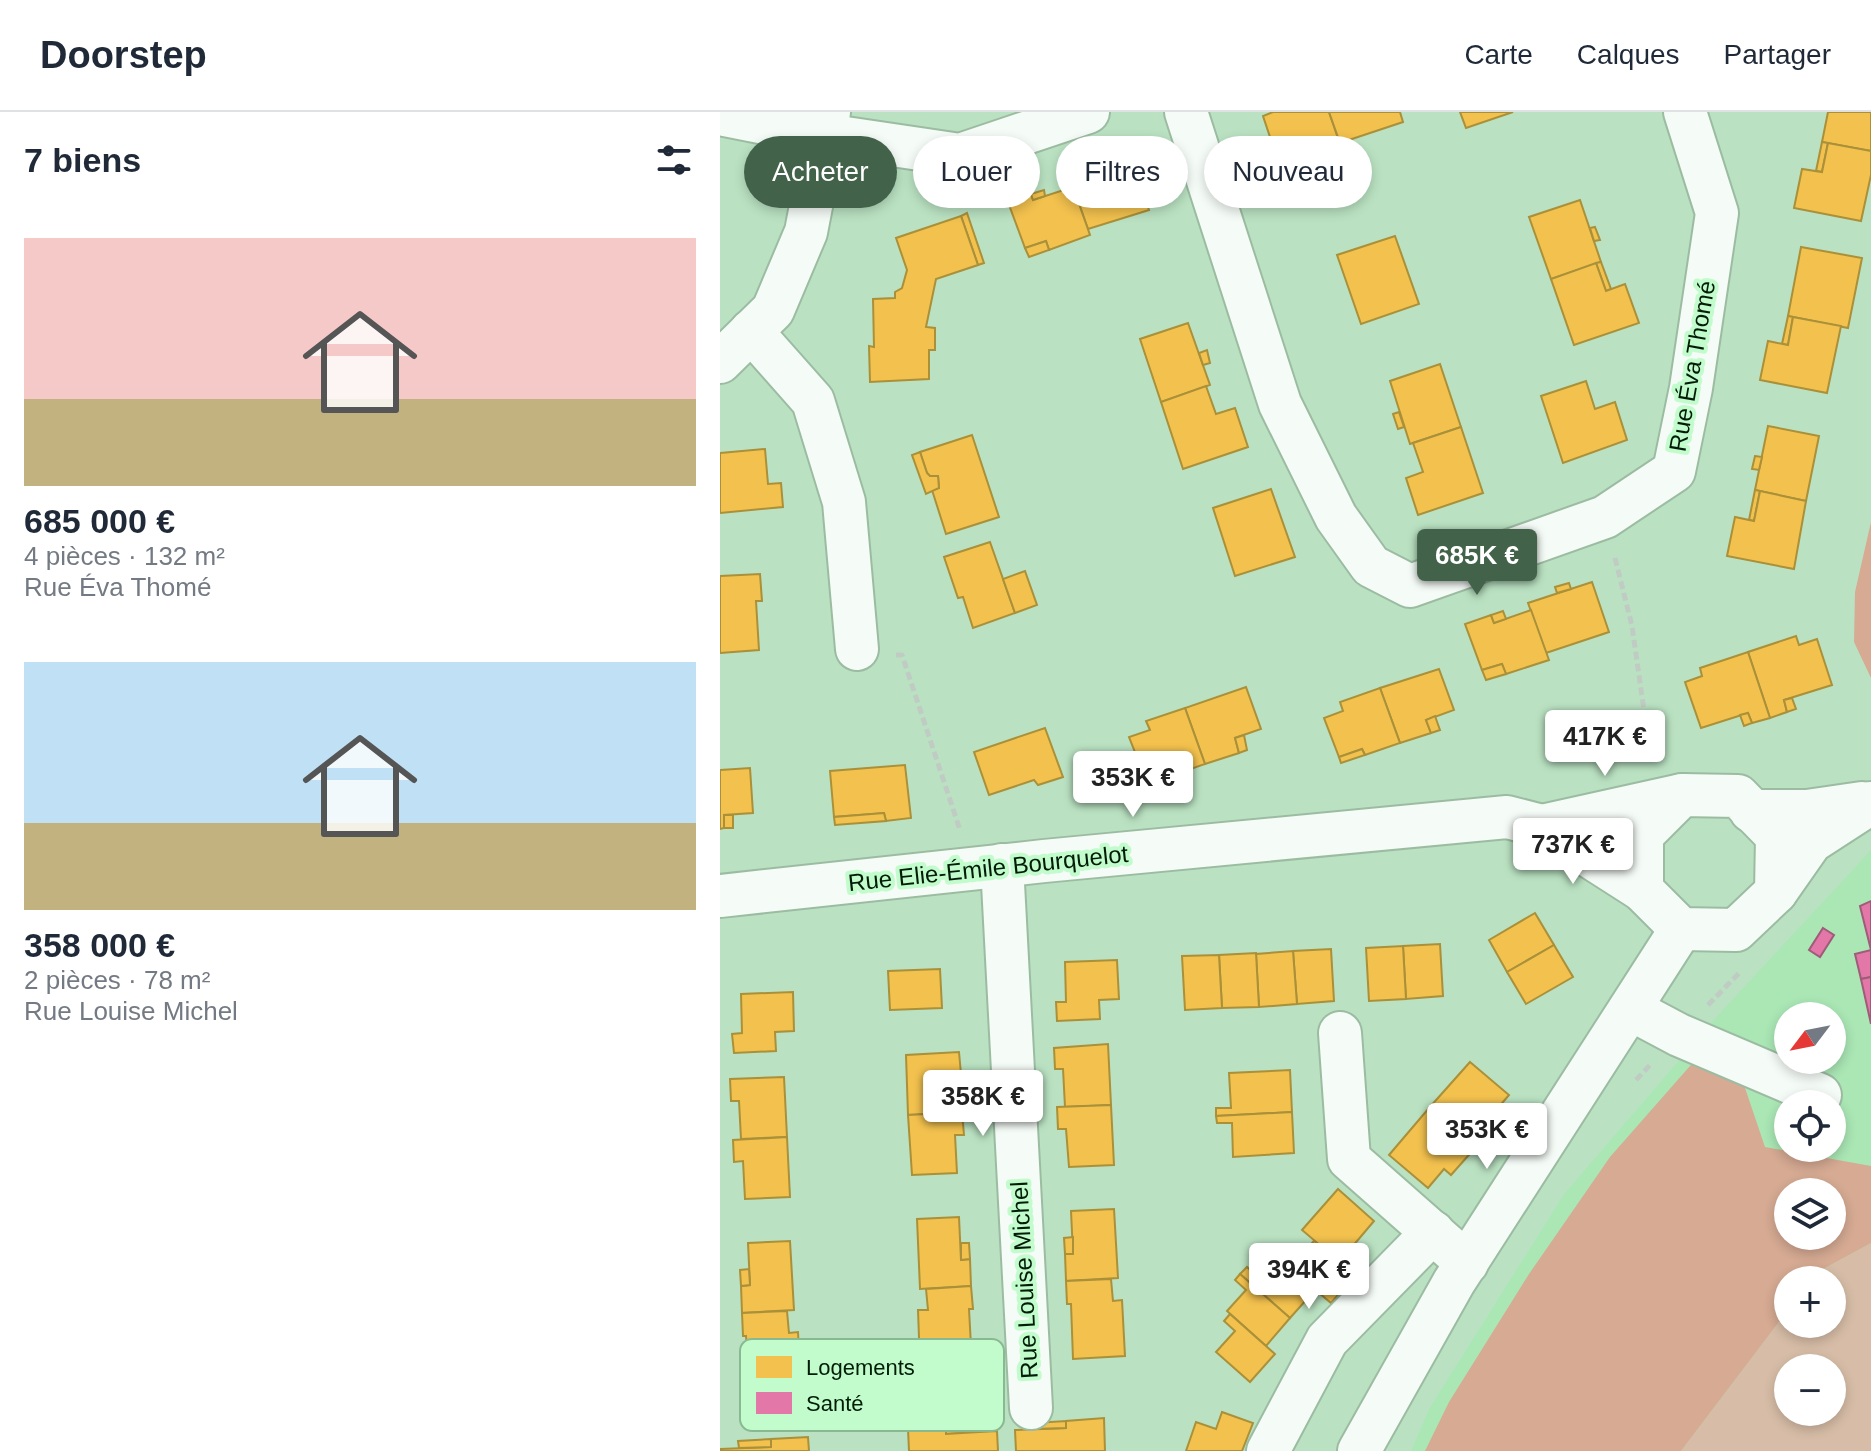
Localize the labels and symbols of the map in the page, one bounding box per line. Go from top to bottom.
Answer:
street label: Rue Éva Thomé [1664,278,1720,454]
pin: 685K € [1412,529,1542,597]
pin: 417K € [1540,710,1670,778]
pin: 353K € [1068,751,1198,819]
pin: 737K € [1508,818,1638,886]
street label: Rue Elie-Émile Bourquelot [847,840,1130,896]
north arrow [1774,1002,1846,1074]
pin: 358K € [918,1070,1048,1138]
pin: 353K € [1422,1103,1552,1171]
street label: Rue Louise Michel [1005,1181,1043,1379]
pin: 394K € [1244,1243,1374,1311]
legend [740,1339,1004,1431]
text: Logements [806,1355,915,1380]
text: Santé [806,1391,864,1416]

